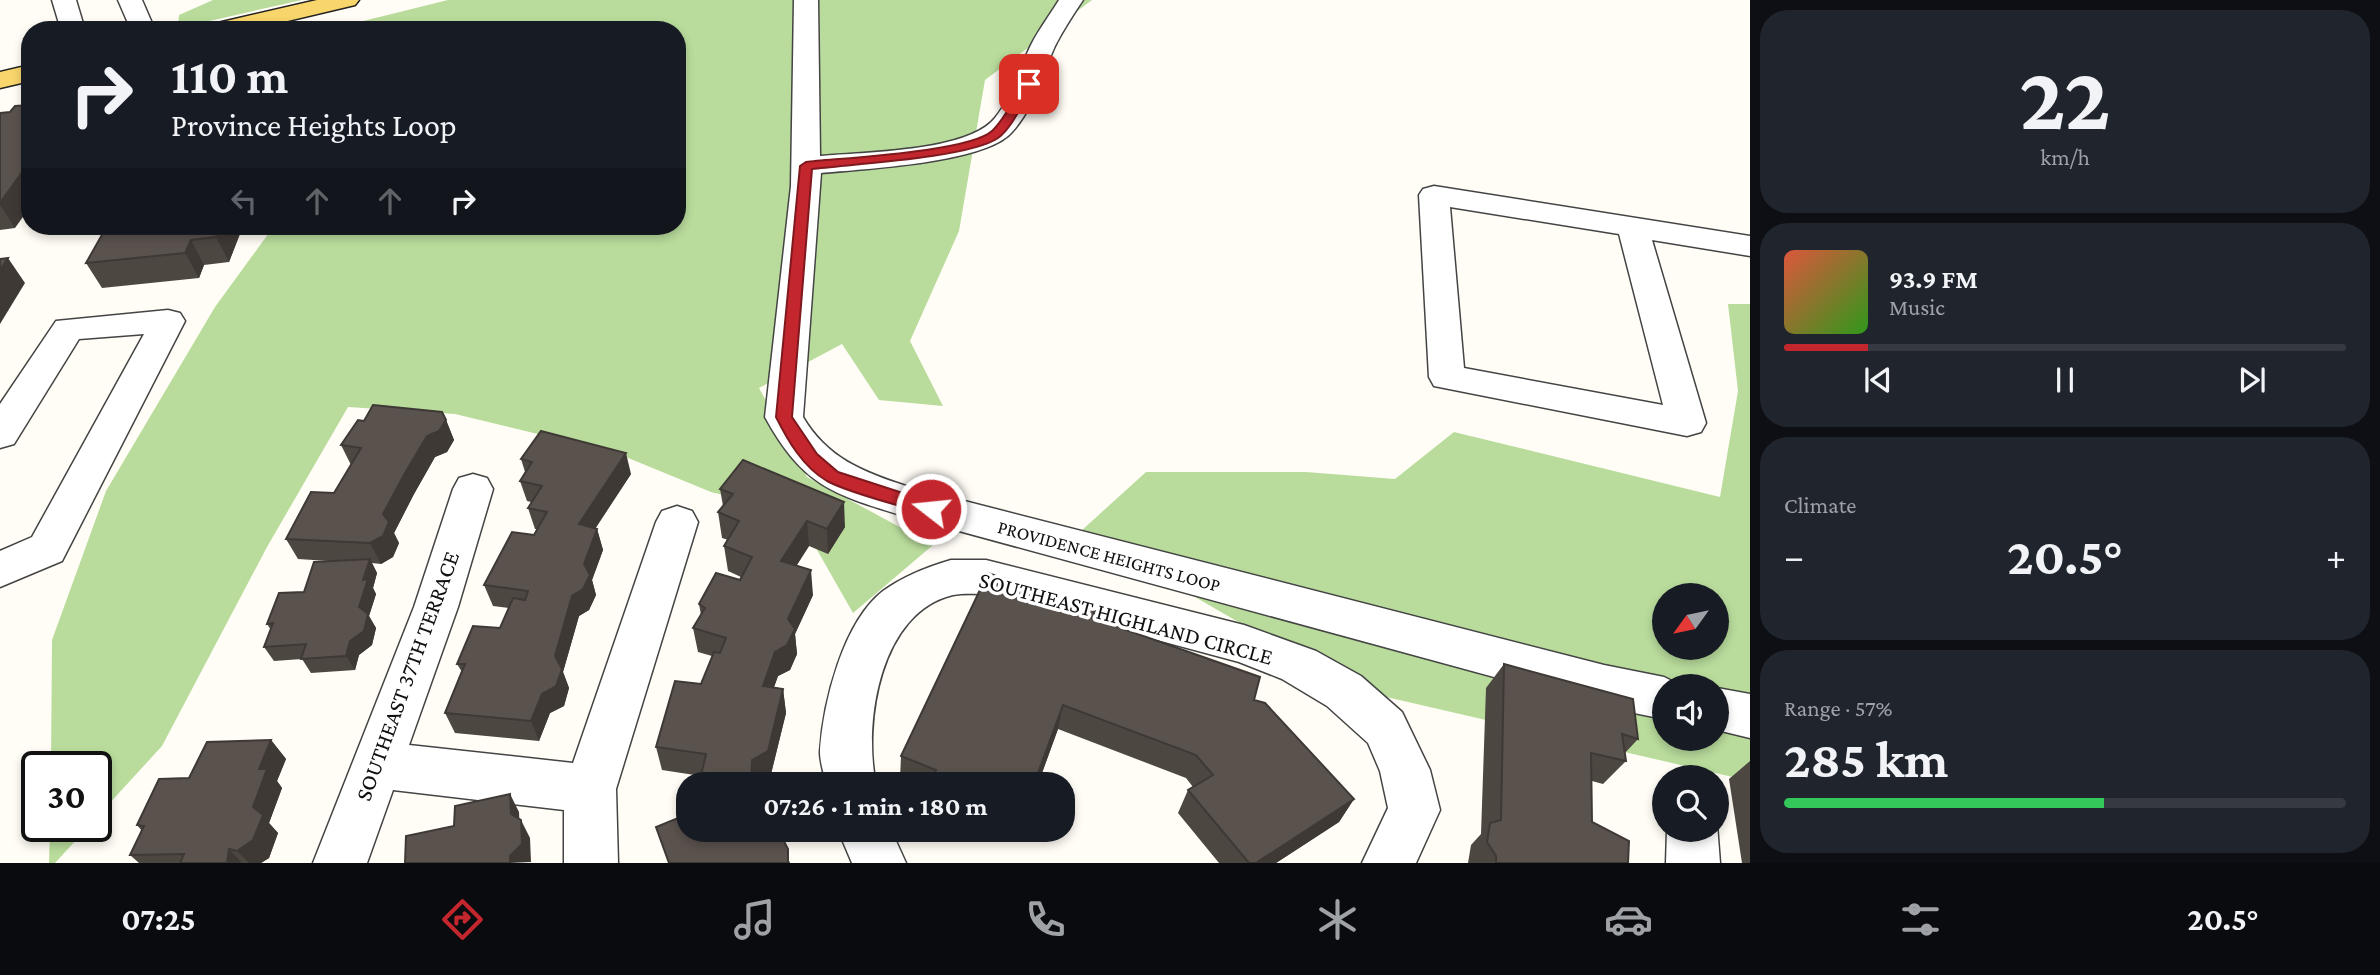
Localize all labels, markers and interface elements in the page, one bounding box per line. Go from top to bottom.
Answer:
text: 22 [2019,47,2111,149]
icon: right [56,49,147,140]
text: 110 m [171,49,288,104]
pin [999,54,1059,114]
icon: arrive [1010,65,1048,103]
text: Province Heights Loop [171,107,457,143]
text: km/h [2040,144,2090,170]
icon: left [225,182,263,220]
icon: ahead [298,182,336,220]
icon: ahead [371,182,409,220]
icon: right [444,182,482,220]
text: 93.9 FM [1889,265,1978,294]
text: Music [1889,294,1945,320]
icon: previous [1859,361,1897,399]
icon: pause [2046,361,2084,399]
icon: next [2233,361,2271,399]
position arrow [894,472,968,546]
text: Climate [1784,492,1856,518]
street label: PROVIDENCE HEIGHTS LOOP [995,516,1223,596]
text: 20.5° [2007,527,2123,585]
text: − [1784,535,1804,577]
text: + [2326,535,2346,577]
street label: SOUTHEAST 37TH TERRACE [350,548,464,804]
street label: SOUTHEAST HIGHLAND CIRCLE [976,566,1276,670]
north arrow [1652,583,1729,660]
map controls [1652,583,1729,842]
button: sound [1652,674,1729,751]
text: Range · 57% [1784,695,1893,721]
text: 285 km [1784,730,1948,788]
speed limit sign: 30 [21,751,112,842]
button: search [1652,765,1729,842]
text: 07:26 · 1 min · 180 m [764,792,987,821]
icon: directions [438,895,487,944]
icon: music [730,895,779,944]
icon: phone [1021,895,1070,944]
icon: climate [1313,895,1362,944]
icon: car [1604,895,1653,944]
icon: filters [1896,895,1945,944]
text: 07:25 [121,901,196,937]
text: 20.5° [2187,901,2259,937]

